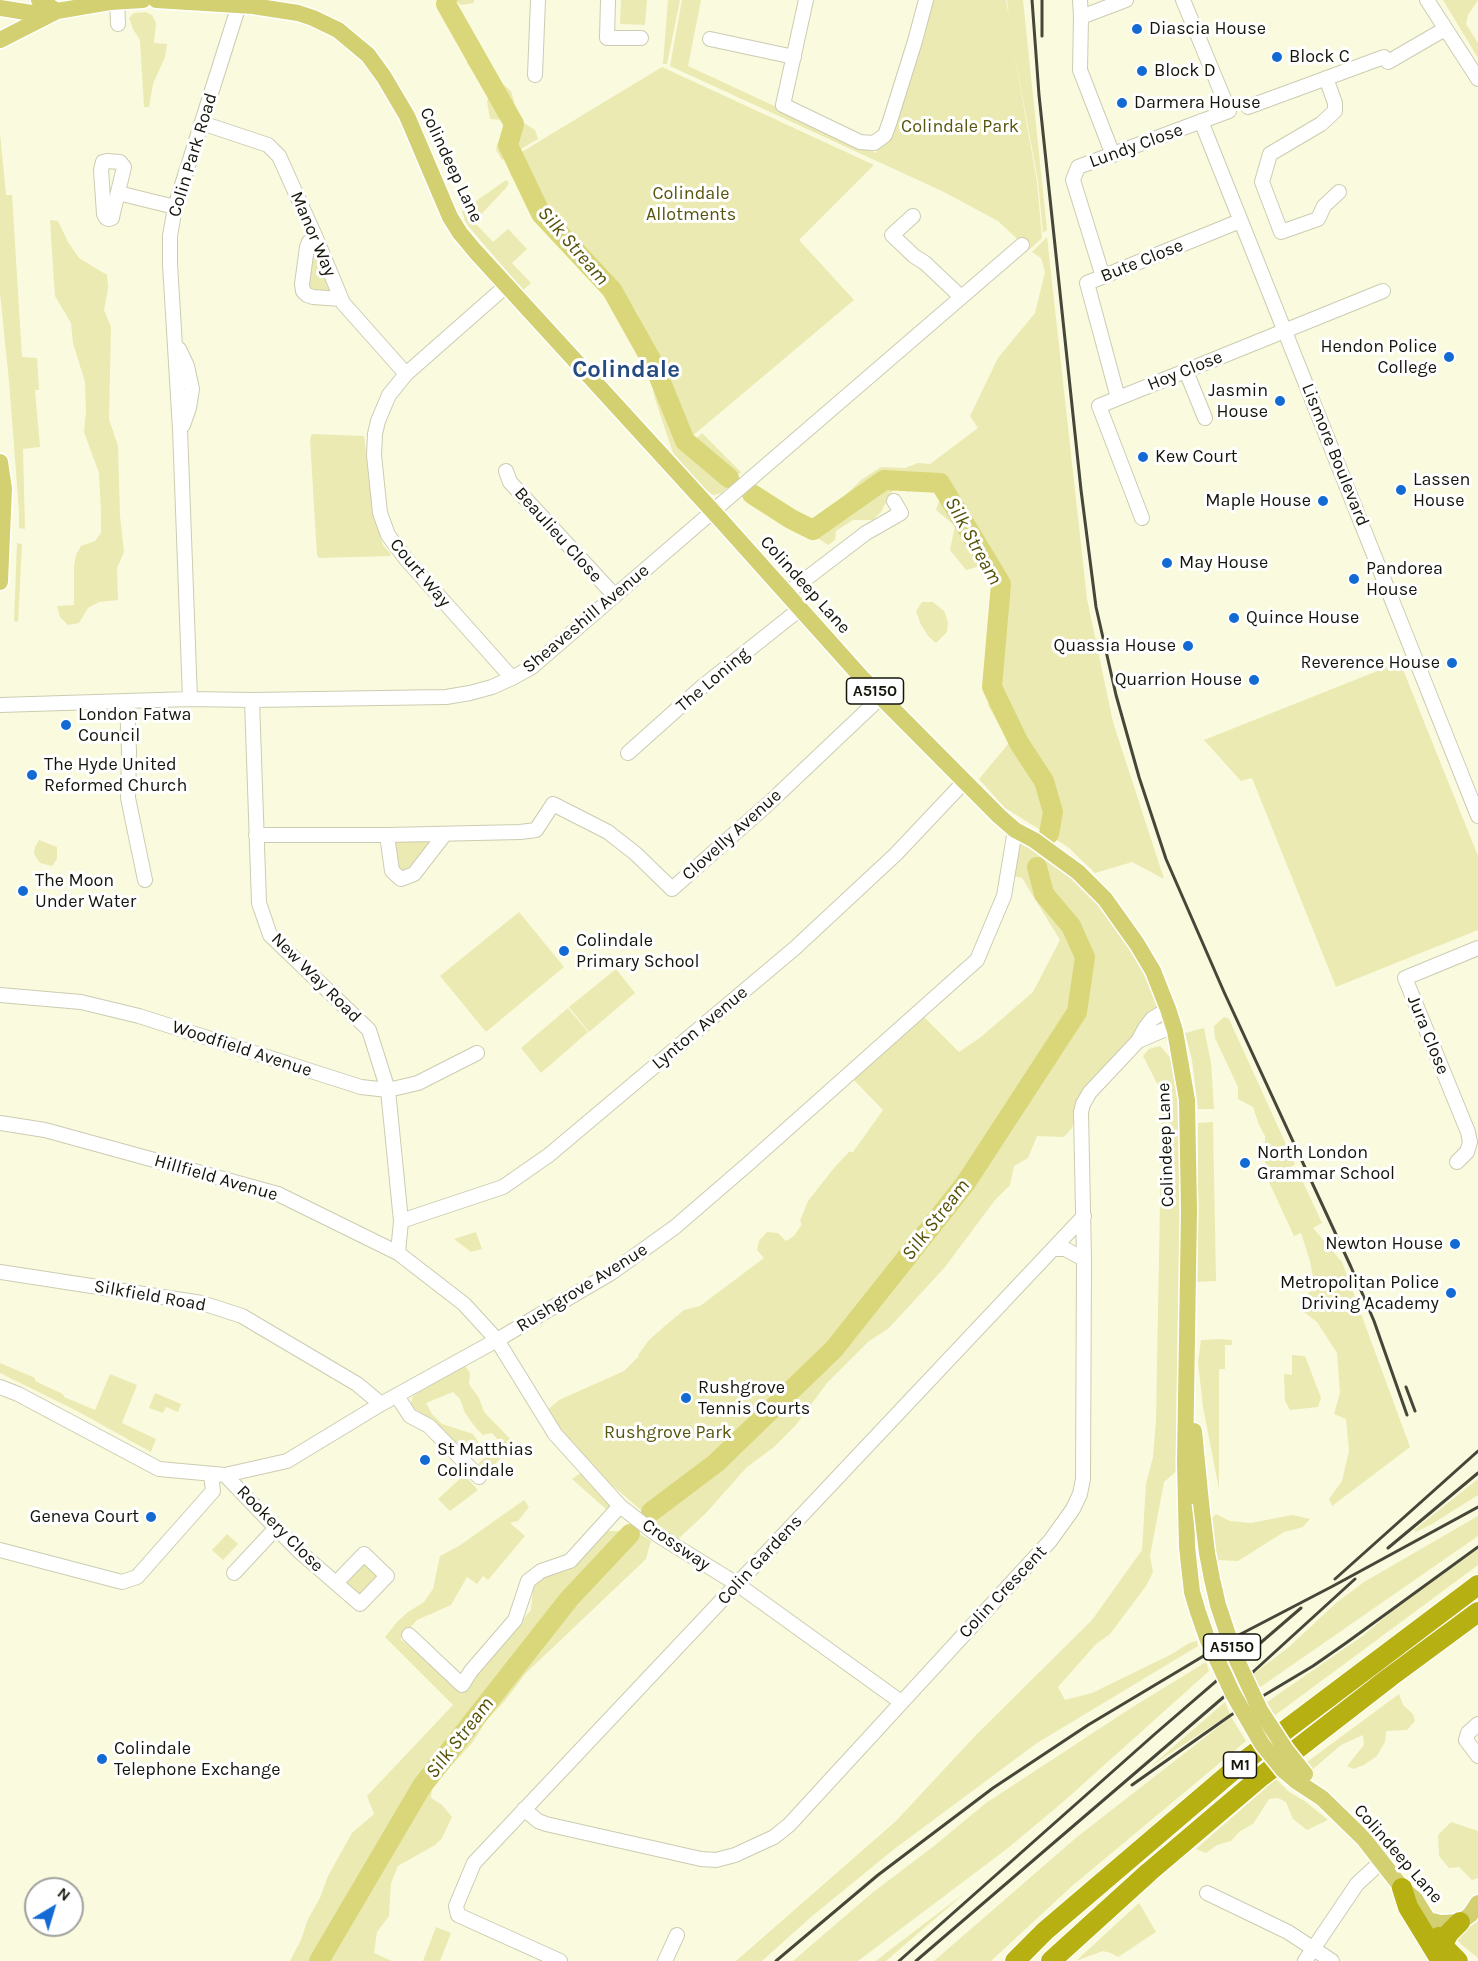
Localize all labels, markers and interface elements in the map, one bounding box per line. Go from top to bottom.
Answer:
place label: Diascia House [1149,18,1266,40]
marker: Diascia House [1130,22,1144,36]
place label: Block C [1289,46,1350,68]
marker: Block C [1270,50,1284,64]
place label: Block D [1154,60,1216,82]
marker: Block D [1135,64,1149,78]
street label: Colin Park Road [164,90,222,220]
place label: Darmera House [1134,92,1261,114]
marker: Darmera House [1115,96,1129,110]
street label: Colindeep Lane [415,104,487,226]
park label: Colindale Park [901,116,1019,138]
street label: Lundy Close [1086,119,1186,173]
park label: Colindale Allotments [646,183,736,226]
street label: Manor Way [285,188,341,280]
water label: Silk Stream [532,202,614,290]
street label: Bute Close [1098,235,1186,287]
place label: Hendon Police College [1320,336,1437,378]
street label: Hoy Close [1144,346,1226,396]
marker: Hendon Police College [1442,350,1456,364]
district label: Colindale [572,356,680,384]
place label: Jasmin House [1208,380,1268,422]
street label: Lismore Boulevard [1296,380,1374,530]
marker: Jasmin House [1273,394,1287,408]
place label: Kew Court [1155,446,1238,468]
marker: Kew Court [1136,450,1150,464]
place label: Lassen House [1413,469,1470,512]
street label: Beaulieu Close [510,483,606,587]
marker: Lassen House [1394,483,1408,497]
place label: Maple House [1205,490,1311,512]
water label: Silk Stream [939,493,1007,589]
marker: Maple House [1316,494,1330,508]
street label: Colindeep Lane [755,532,855,638]
street label: Court Way [385,534,455,612]
place label: May House [1179,552,1268,574]
marker: May House [1160,556,1174,570]
place label: Pandorea House [1366,558,1443,600]
street label: Sheaveshill Avenue [518,560,654,678]
marker: Pandorea House [1347,572,1361,586]
place label: Quince House [1246,607,1359,629]
marker: Quince House [1227,611,1241,625]
place label: Quassia House [1054,635,1176,657]
marker: Quassia House [1181,639,1195,653]
street label: The Loning [672,643,754,717]
place label: Reverence House [1301,652,1440,674]
marker: Reverence House [1445,656,1459,670]
place label: Quarrion House [1115,669,1242,691]
marker: Quarrion House [1247,673,1261,687]
road number: A5150 [846,678,904,704]
place label: London Fatwa Council [78,704,191,746]
marker: London Fatwa Council [59,718,73,732]
place label: The Hyde United Reformed Church [44,754,187,796]
marker: The Hyde United Reformed Church [25,768,39,782]
street label: Clovelly Avenue [678,785,786,885]
place label: The Moon Under Water [35,870,136,912]
marker: The Moon Under Water [16,884,30,898]
street label: New Way Road [267,929,365,1027]
place label: Colindale Primary School [576,930,699,972]
marker: Colindale Primary School [557,944,571,958]
street label: Lynton Avenue [648,982,752,1074]
street label: Jura Close [1402,992,1454,1078]
street label: Woodfield Avenue [169,1016,315,1082]
street label: Colindeep Lane [1153,1082,1179,1208]
place label: North London Grammar School [1257,1142,1395,1184]
street label: Hillfield Avenue [152,1150,280,1206]
marker: North London Grammar School [1238,1156,1252,1170]
water label: Silk Stream [897,1175,975,1265]
place label: Newton House [1325,1233,1443,1255]
marker: Newton House [1448,1237,1462,1251]
street label: Rushgrove Avenue [512,1239,652,1337]
place label: Metropolitan Police Driving Academy [1280,1272,1439,1314]
street label: Silkfield Road [92,1275,208,1317]
marker: Metropolitan Police Driving Academy [1444,1286,1458,1300]
place label: Rushgrove Tennis Courts [698,1377,810,1420]
marker: Rushgrove Tennis Courts [679,1391,693,1405]
park label: Rushgrove Park [604,1422,732,1444]
place label: St Matthias Colindale [437,1439,533,1482]
marker: St Matthias Colindale [418,1453,432,1467]
street label: Rookery Close [232,1481,328,1577]
place label: Geneva Court [30,1506,139,1528]
marker: Geneva Court [144,1510,158,1524]
street label: Colin Gardens [713,1511,807,1609]
street label: Crossway [638,1514,714,1576]
street label: Colin Crescent [955,1541,1051,1643]
road number: A5150 [1204,1634,1260,1660]
water label: Silk Stream [421,1693,499,1783]
place label: Colindale Telephone Exchange [114,1738,280,1780]
marker: Colindale Telephone Exchange [95,1752,109,1766]
road number: M1 [1224,1752,1256,1778]
street label: Colindeep Lane [1349,1800,1447,1908]
north arrow [24,1877,84,1937]
text: N [54,1883,75,1905]

